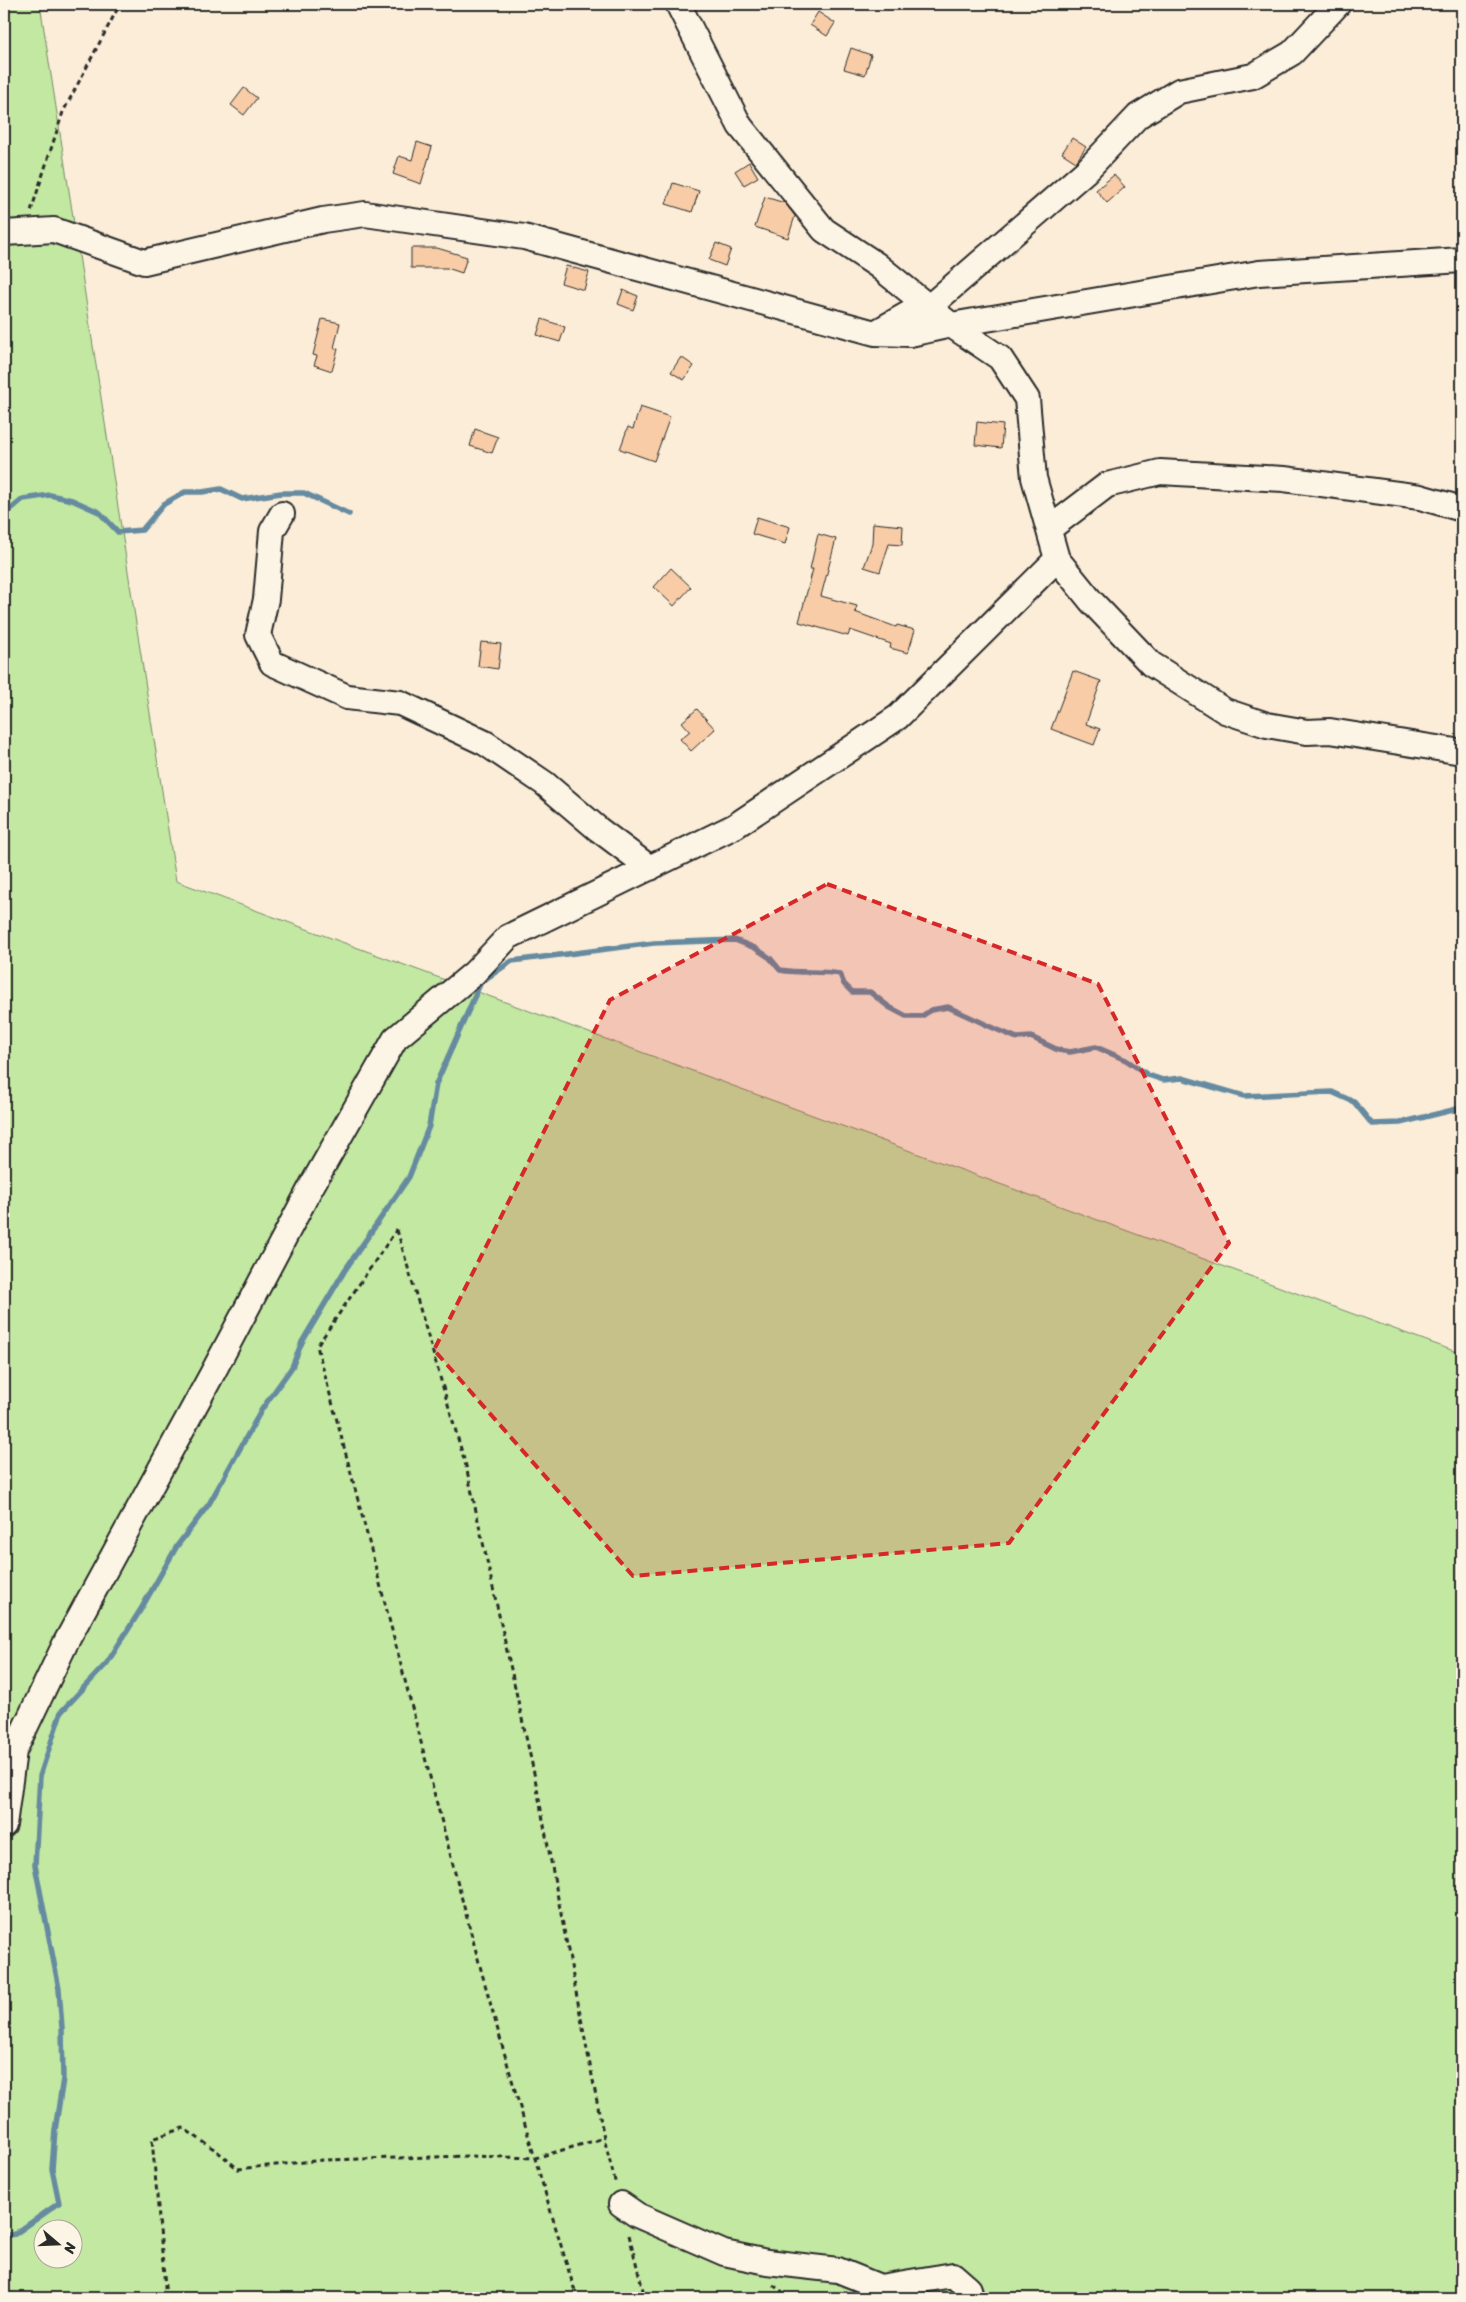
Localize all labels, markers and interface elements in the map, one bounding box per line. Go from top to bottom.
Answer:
north arrow [32,2220,82,2270]
text: N [56,2238,84,2257]

